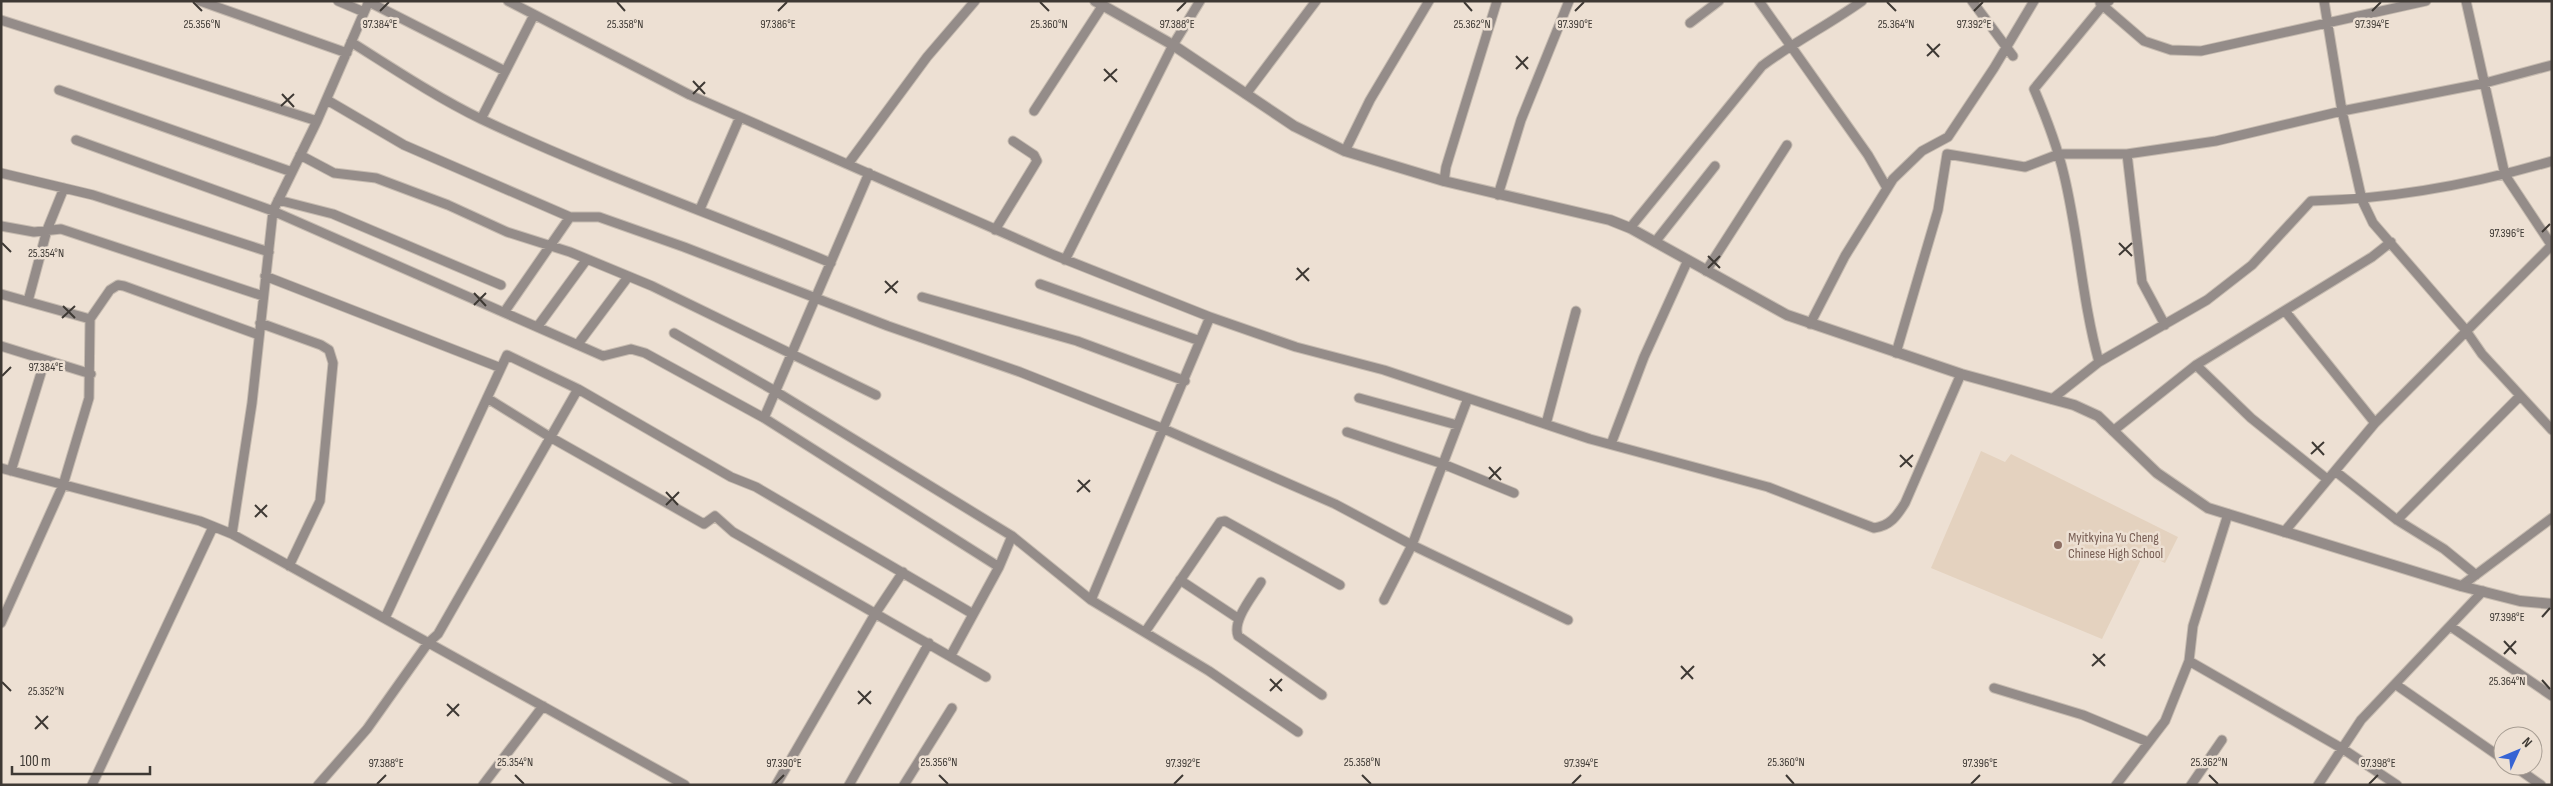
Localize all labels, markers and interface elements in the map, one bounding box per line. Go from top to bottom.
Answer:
text: 25.356°N [184,17,220,32]
text: 97.384°E [363,17,398,32]
text: 25.358°N [607,17,643,32]
text: 97.386°E [760,17,796,32]
text: 25.360°N [1030,17,1068,32]
text: 97.388°E [1159,17,1195,32]
text: 25.362°N [1453,17,1491,32]
text: 97.390°E [1557,17,1593,32]
text: 25.364°N [1878,17,1914,32]
text: 97.392°E [1956,17,1992,32]
text: 97.394°E [2355,17,2389,32]
text: 97.396°E [2489,226,2525,241]
text: 25.354°N [28,246,64,261]
text: 97.384°E [29,360,64,375]
place label: Myitkyina Yu Cheng Chinese High School [2068,529,2163,562]
marker: Myitkyina Yu Cheng Chinese High School [2052,539,2064,551]
text: 97.398°E [2489,610,2525,625]
text: 25.364°N [2489,674,2525,689]
text: 25.352°N [28,684,64,699]
north arrow [2493,726,2543,776]
text: N [2518,734,2536,751]
scale bar [12,744,150,776]
text: 100 m [20,752,51,771]
text: 25.354°N [497,755,533,770]
text: 25.356°N [921,755,957,770]
text: 25.358°N [1344,755,1380,770]
text: 25.360°N [1767,755,1805,770]
text: 25.362°N [2190,755,2228,770]
text: 97.388°E [368,756,404,771]
text: 97.390°E [766,756,802,771]
text: 97.392°E [1165,756,1201,771]
text: 97.394°E [1564,756,1598,771]
text: 97.396°E [1962,756,1998,771]
text: 97.398°E [2360,756,2396,771]

